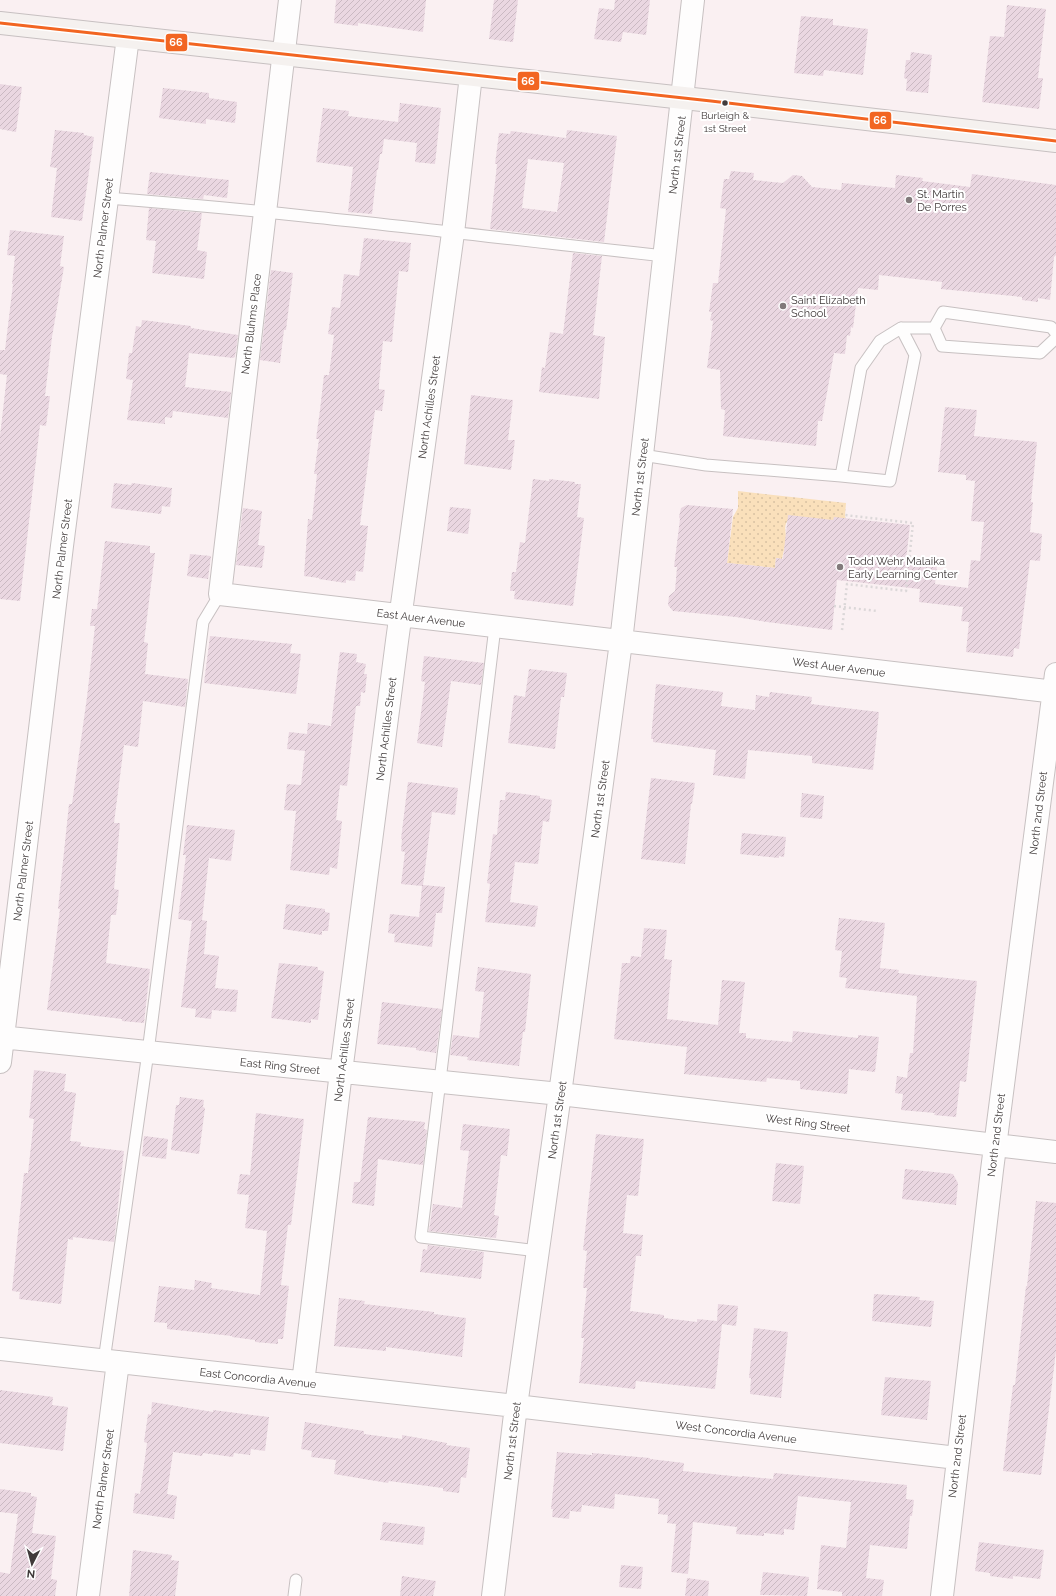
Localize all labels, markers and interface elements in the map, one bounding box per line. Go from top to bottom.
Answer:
line badge: 66 [165,33,188,52]
text: 66 [169,36,183,49]
line badge: 66 [517,71,540,91]
text: 66 [521,75,535,88]
marker: Burleigh & 1st Street [720,98,730,108]
place label: Burleigh & 1st Street [701,110,749,134]
line badge: 66 [869,111,892,130]
text: 66 [873,114,887,127]
street label: North 1st Street [666,115,689,195]
street label: North Palmer Street [91,177,116,279]
place label: St. Martin De Porres [917,188,967,214]
marker: St. Martin De Porres [904,195,914,205]
street label: North Bluhms Place [239,272,264,375]
place label: Saint Elizabeth School [791,294,866,320]
marker: Saint Elizabeth School [778,301,788,311]
street label: North Achilles Street [416,354,443,460]
street label: North 1st Street [629,437,652,517]
street label: North Palmer Street [50,498,75,600]
place label: Todd Wehr Malaika Early Learning Center [848,555,958,581]
marker: Todd Wehr Malaika Early Learning Center [835,562,845,572]
street label: East Auer Avenue [376,607,466,630]
street label: West Auer Avenue [792,655,887,680]
street label: North Achilles Street [374,676,399,782]
street label: North 1st Street [589,759,612,839]
street label: North 2nd Street [1027,770,1050,856]
street label: North Palmer Street [11,820,36,922]
street label: North Achilles Street [332,997,357,1103]
street label: East Ring Street [239,1056,321,1077]
street label: North 1st Street [546,1080,569,1160]
street label: North 2nd Street [985,1092,1008,1178]
street label: West Ring Street [765,1112,851,1135]
street label: East Concordia Avenue [199,1366,318,1391]
street label: North 1st Street [501,1401,524,1481]
street label: North 2nd Street [946,1413,969,1499]
street label: West Concordia Avenue [675,1419,798,1446]
street label: North Palmer Street [90,1428,117,1530]
north arrow [12,1544,52,1584]
text: N [26,1567,36,1580]

